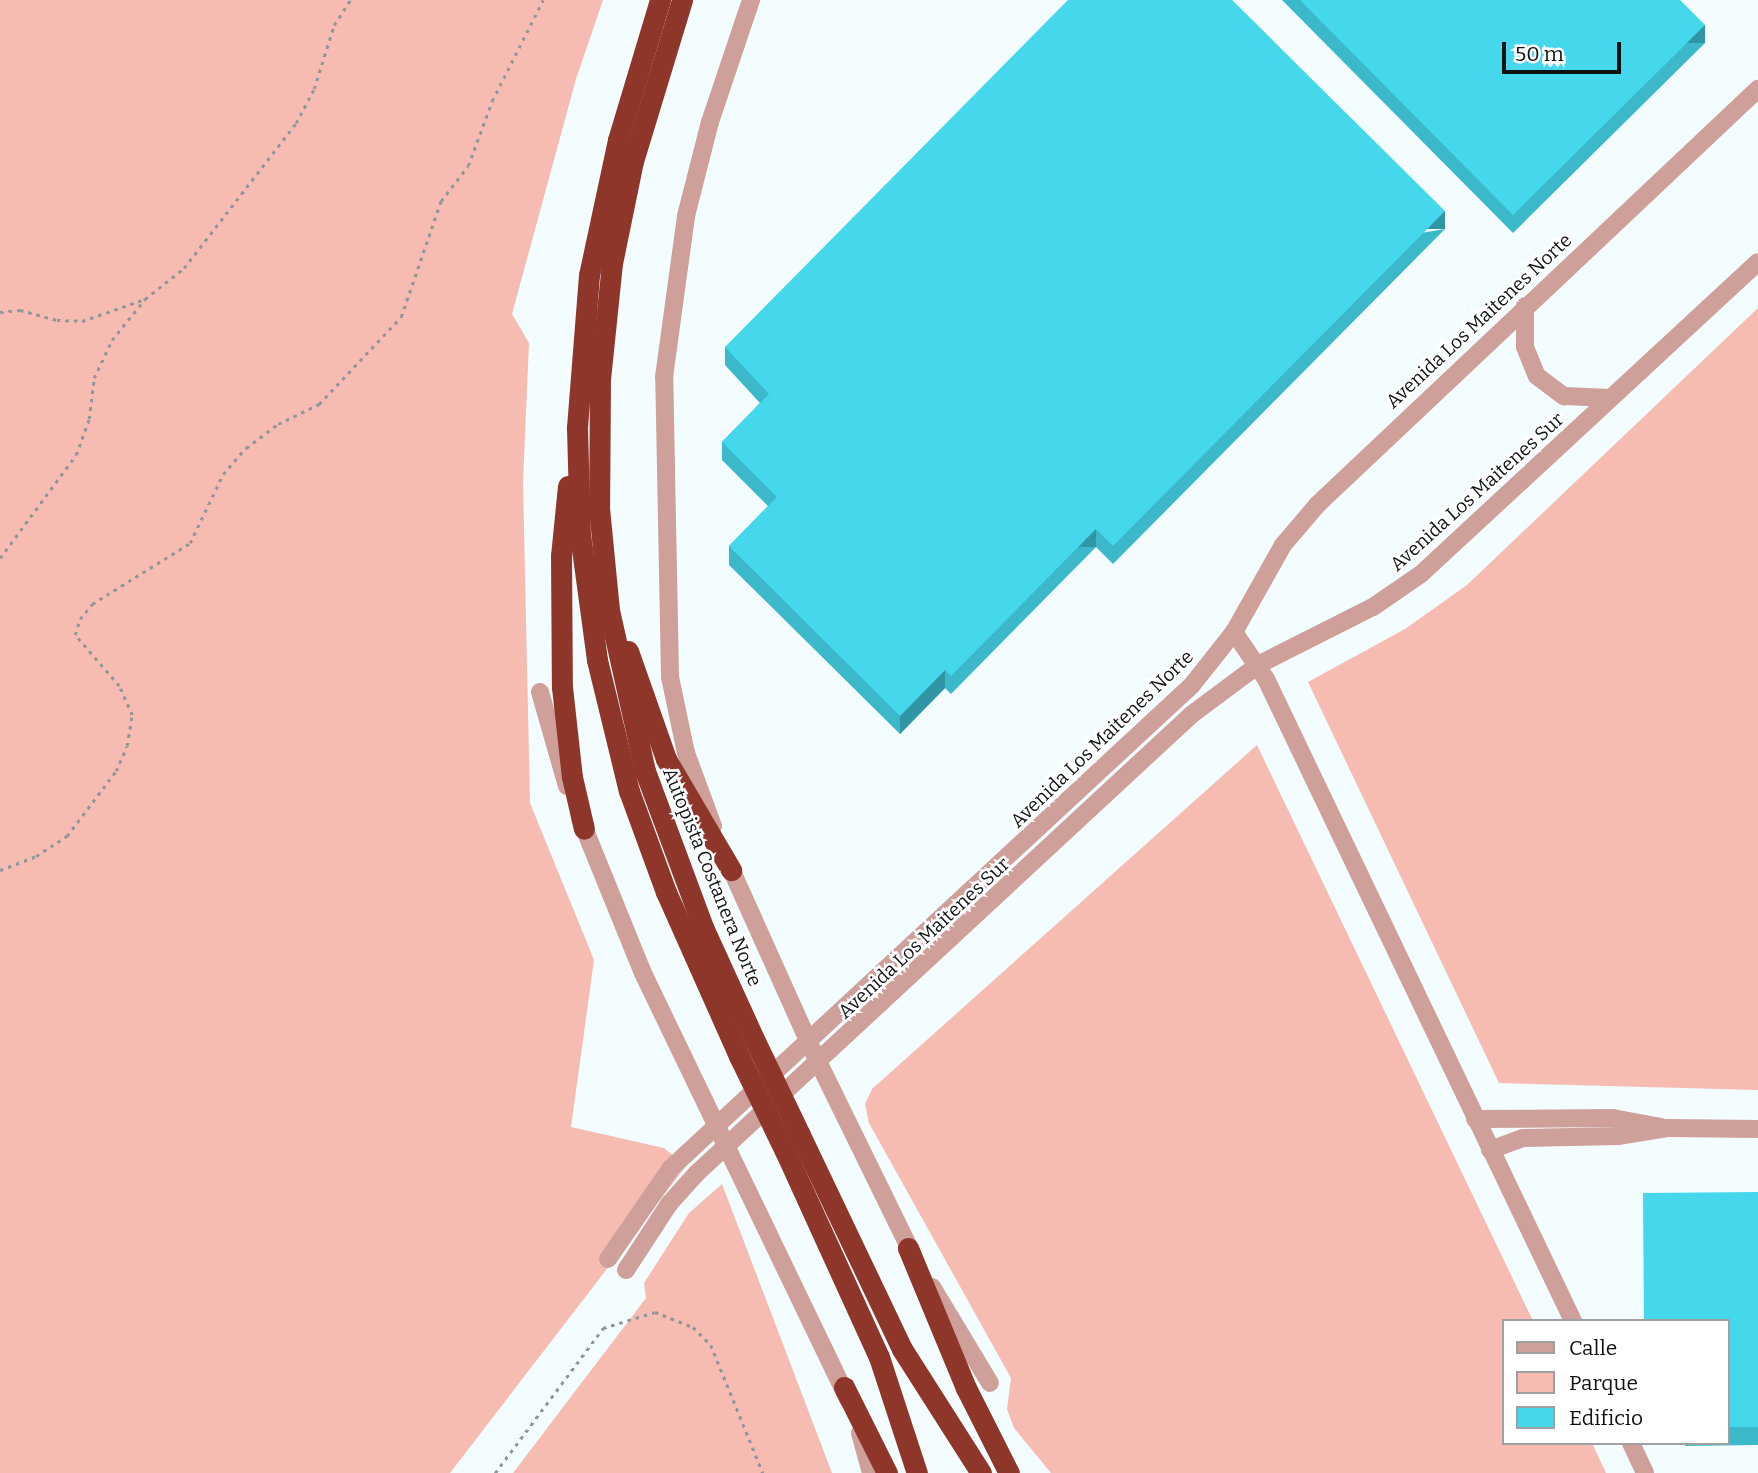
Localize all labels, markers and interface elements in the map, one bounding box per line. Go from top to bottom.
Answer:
scale bar [1506,28,1625,72]
text: 50 m [1515,41,1564,67]
street label: Avenida Los Maitenes Norte [1381,229,1577,413]
street label: Avenida Los Maitenes Sur [1385,408,1569,576]
street label: Avenida Los Maitenes Norte [1006,645,1198,833]
street label: Autopista Costanera Norte [658,764,766,990]
street label: Avenida Los Maitenes Sur [834,853,1014,1023]
legend [1502,1319,1730,1445]
text: Calle [1569,1335,1617,1361]
text: Parque [1569,1370,1638,1396]
text: Edificio [1569,1405,1643,1431]

